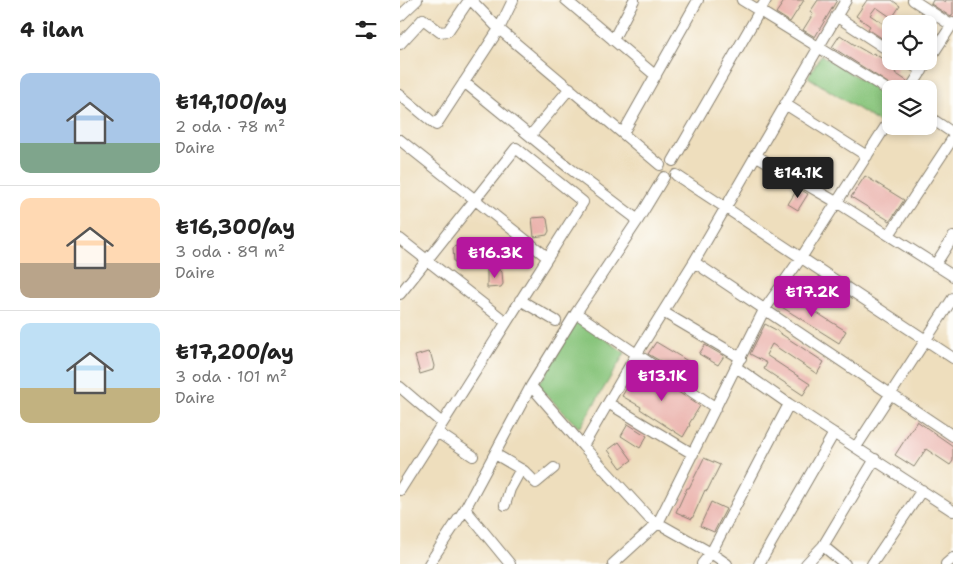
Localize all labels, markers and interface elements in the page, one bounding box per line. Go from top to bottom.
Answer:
map controls [882,15,937,135]
button: locate [882,15,937,70]
text: 4 ilan [20,16,84,44]
icon: filters [352,16,380,44]
button: layers [882,80,937,135]
text: ₺14,100/ay [175,88,287,116]
icon: home [60,93,120,153]
text: 2 oda · 78 m² [175,116,285,137]
text: Daire [175,137,215,158]
pin: ₺14.1K [757,156,839,199]
text: ₺14.1K [773,162,823,183]
text: ₺16,300/ay [175,213,295,241]
icon: home [60,218,120,278]
pin: ₺16.3K [454,236,536,279]
text: 3 oda · 89 m² [175,241,285,262]
text: ₺16.3K [468,242,522,263]
text: Daire [175,262,215,283]
pin: ₺17.2K [771,276,853,318]
text: ₺17.2K [785,281,839,302]
text: ₺17,200/ay [175,338,294,366]
icon: home [60,343,120,403]
pin: ₺13.1K [621,360,703,402]
text: ₺13.1K [637,365,687,386]
text: 3 oda · 101 m² [175,366,287,387]
text: Daire [175,387,215,408]

